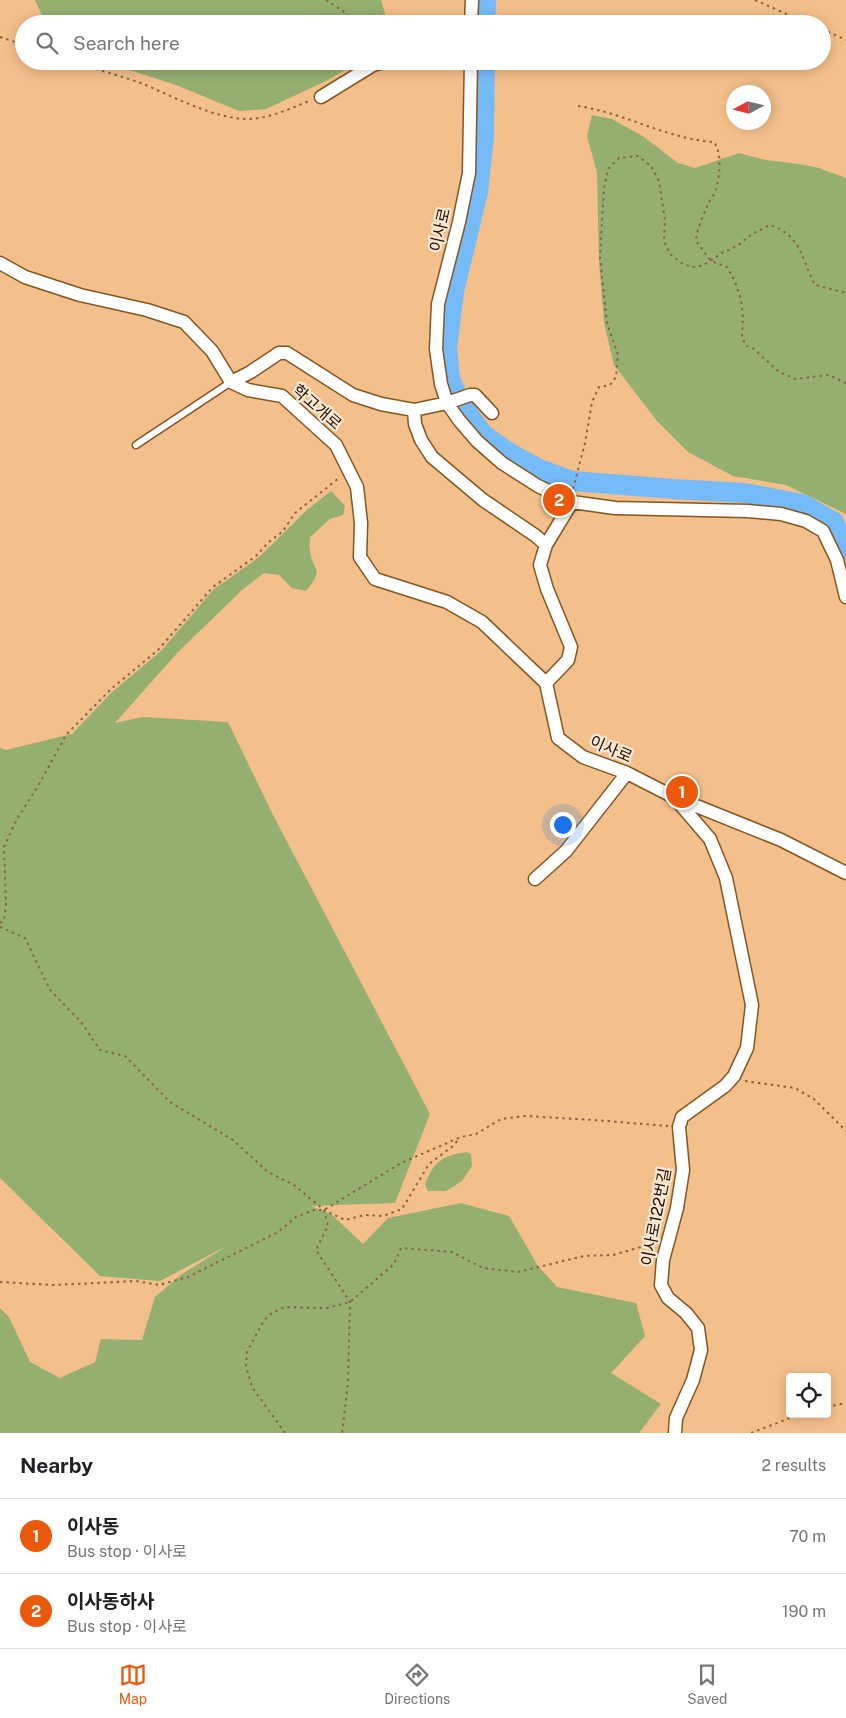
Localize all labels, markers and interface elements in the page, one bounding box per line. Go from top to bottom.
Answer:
search box [15,15,831,70]
icon: search [33,29,61,57]
text: Search here [73,32,180,54]
north arrow [726,85,771,130]
street label: 이사로 [426,206,454,254]
street label: 학고개로 [289,381,346,434]
pin: 2 [543,481,575,519]
street label: 이사로 [587,732,635,766]
pin: 1 [666,773,698,811]
your location [550,812,576,838]
street label: 이사로122번길 [637,1167,675,1267]
map controls [786,1373,831,1418]
button: locate [786,1373,831,1418]
text: Nearby [20,1453,93,1478]
text: 2 results [761,1456,826,1475]
text: 이사동 [67,1515,119,1537]
text: 1 [33,1527,39,1546]
text: 70 m [789,1527,826,1546]
text: Bus stop · 이사로 [67,1542,187,1561]
text: 이사동하사 [67,1590,154,1612]
text: 2 [31,1602,41,1621]
text: 190 m [782,1602,826,1621]
text: Bus stop · 이사로 [67,1617,187,1636]
tab: Map [119,1661,147,1707]
tab: Directions [384,1661,450,1707]
tab: Saved [687,1661,727,1707]

